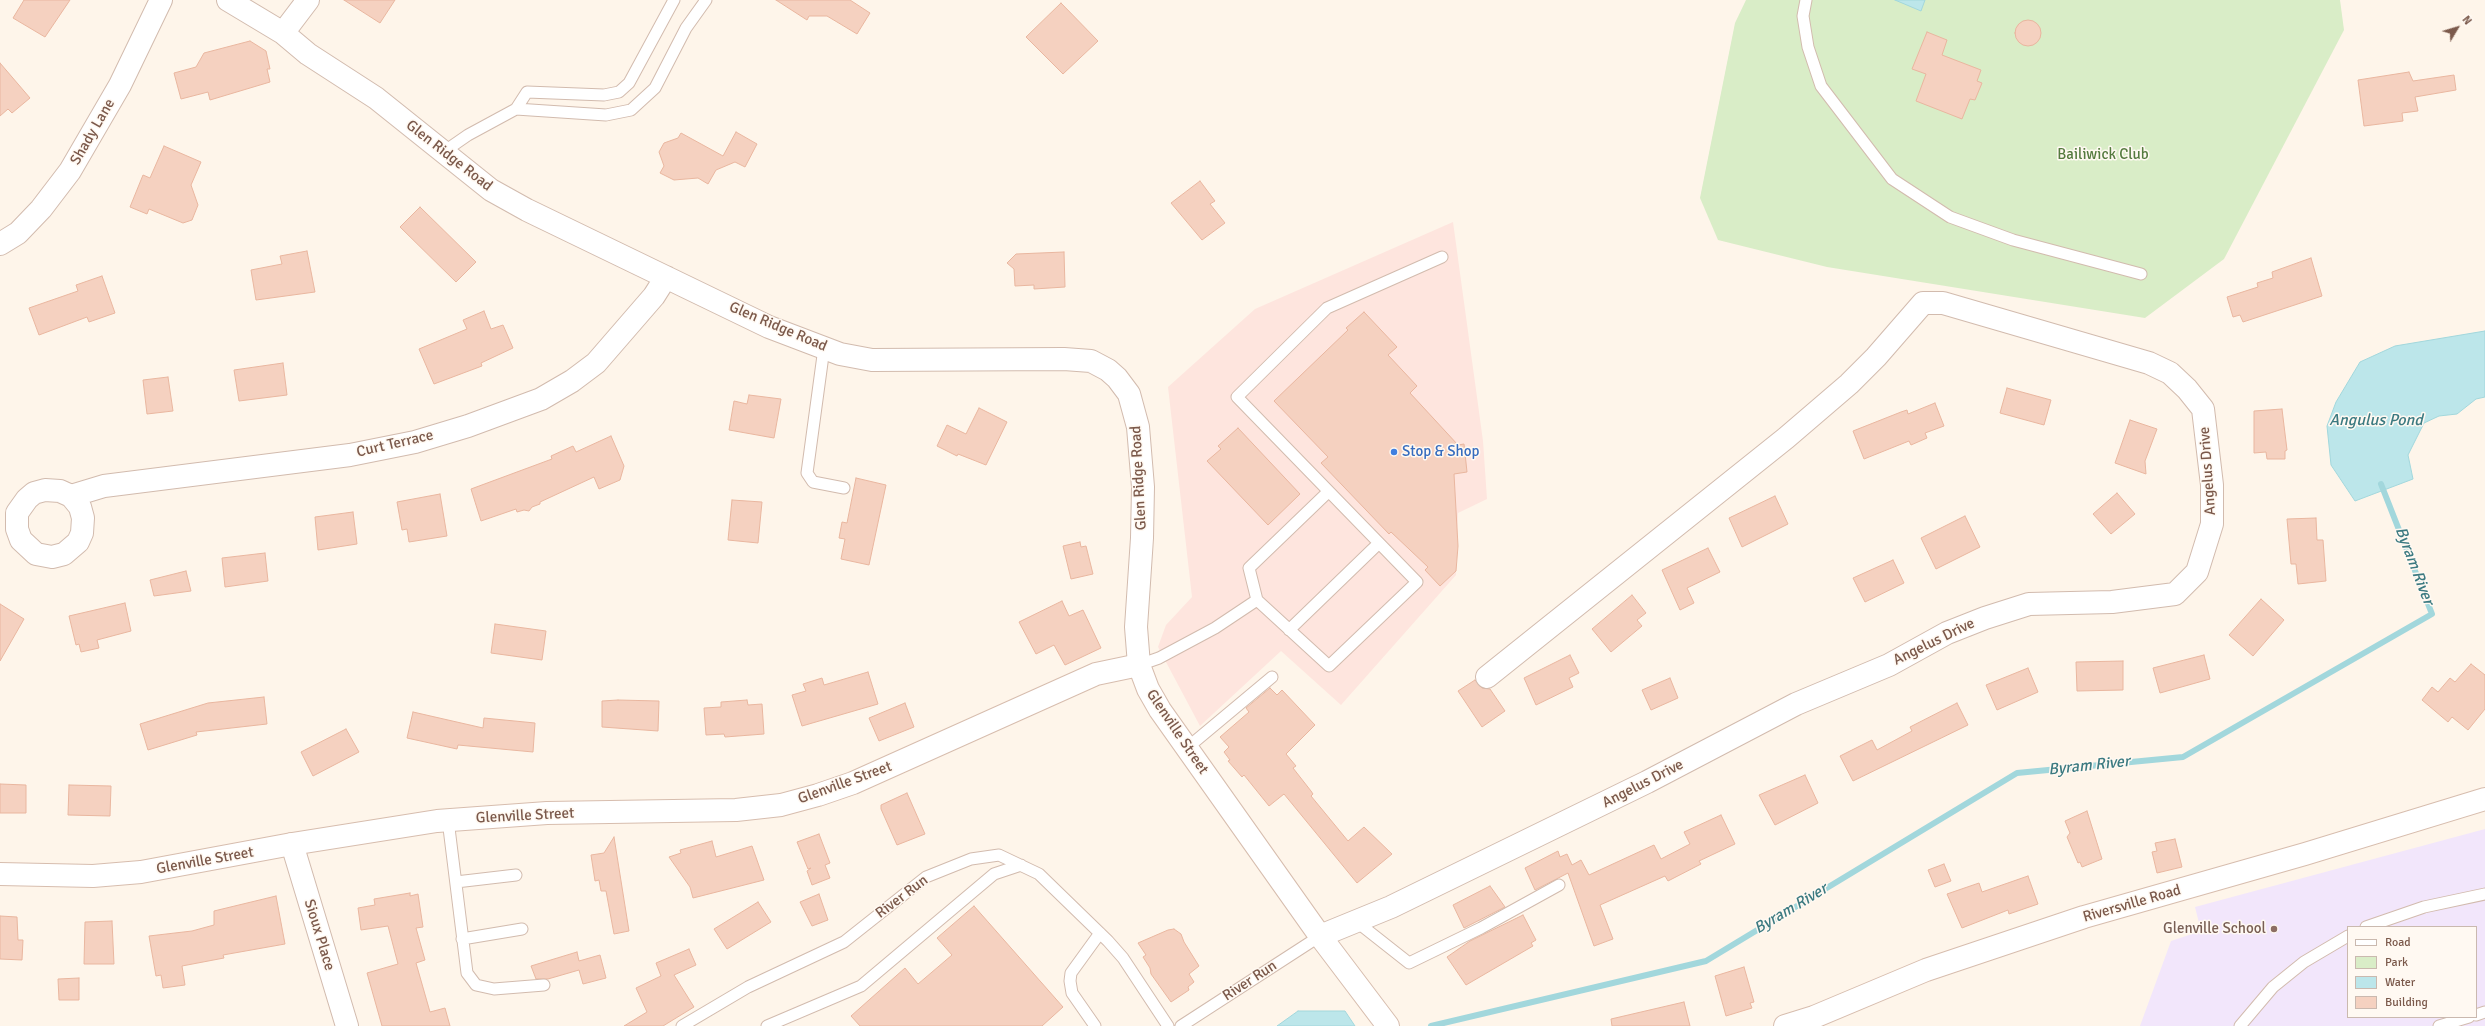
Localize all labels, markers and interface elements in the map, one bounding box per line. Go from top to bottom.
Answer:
north arrow [2437,8,2477,48]
text: N [2459,13,2474,27]
street label: Shady Lane [67,96,119,168]
street label: Glen Ridge Road [402,117,496,195]
park label: Bailiwick Club [2057,146,2149,164]
street label: Glen Ridge Road [726,298,830,356]
water label: Angulus Pond [2329,411,2423,431]
street label: Glen Ridge Road [1127,425,1151,531]
street label: Curt Terrace [355,426,435,462]
street label: Angelus Drive [2196,426,2220,516]
place label: Stop & Shop [1402,443,1479,461]
marker: Stop & Shop [1389,447,1399,457]
water label: Byram River [2390,524,2438,608]
street label: Angelus Drive [1890,614,1978,670]
street label: Glenville Street [1142,686,1212,778]
water label: Byram River [2047,752,2131,780]
street label: Angelus Drive [1599,756,1687,812]
street label: Glenville Street [796,758,894,808]
street label: Glenville Street [475,804,575,828]
street label: Glenville Street [155,844,255,878]
street label: River Run [872,871,932,923]
water label: Byram River [1751,880,1831,938]
street label: Riversville Road [2081,881,2183,927]
street label: Sioux Place [300,897,338,973]
place label: Glenville School [2163,920,2266,938]
marker: Glenville School [2269,924,2279,934]
legend [2347,926,2477,1018]
text: Road [2385,935,2411,950]
text: Park [2385,955,2408,970]
street label: River Run [1220,957,1280,1005]
text: Water [2385,975,2415,990]
text: Building [2385,995,2428,1010]

